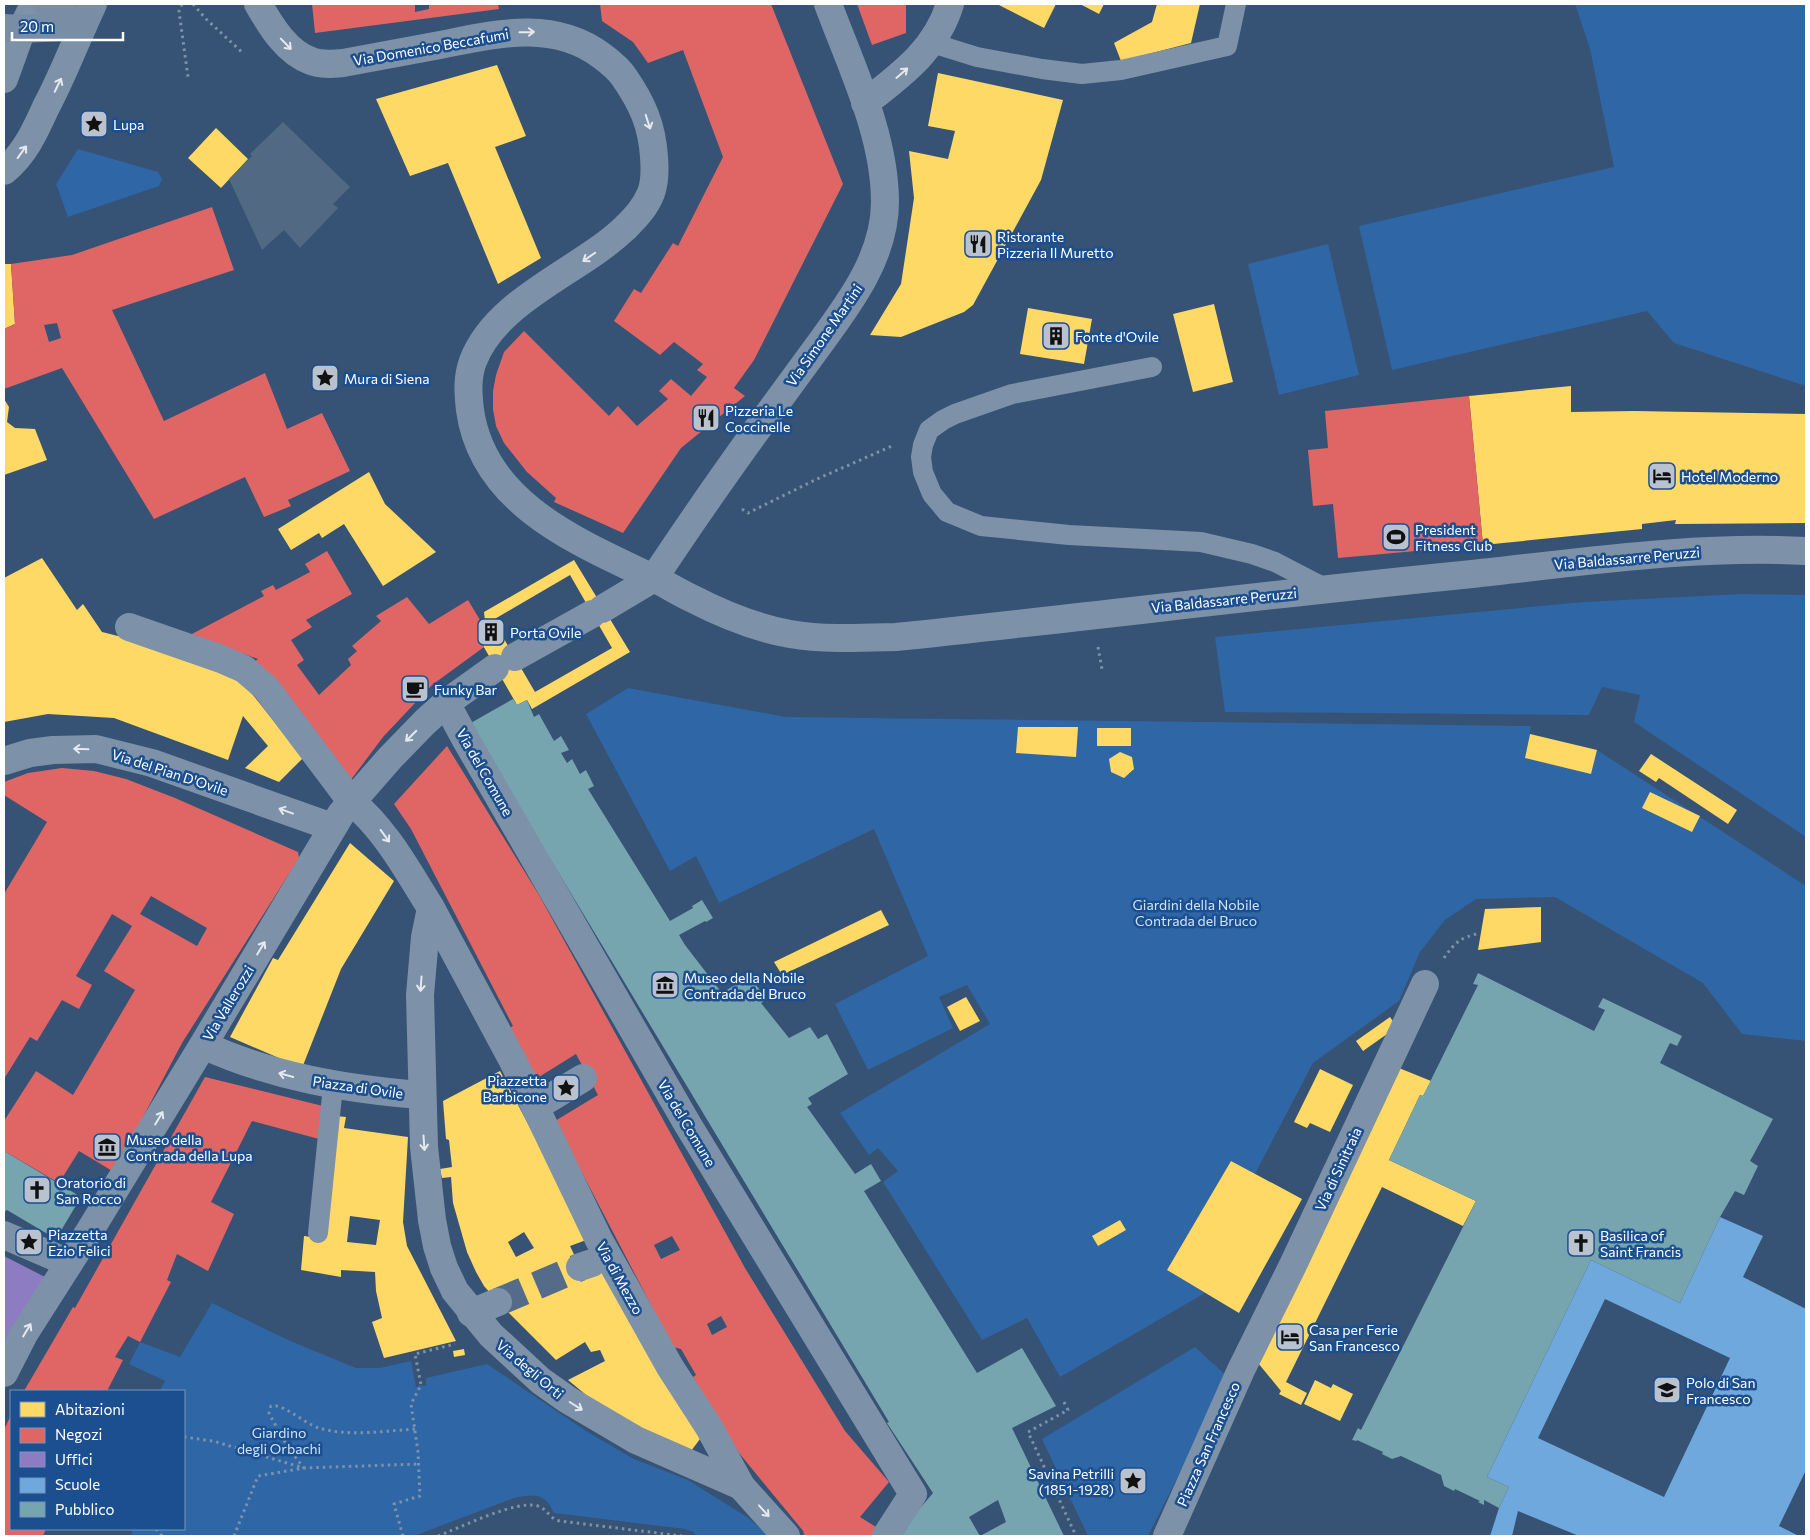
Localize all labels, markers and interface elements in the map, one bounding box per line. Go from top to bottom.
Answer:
scale bar [12,10,124,42]
text: 20 m [20,17,54,35]
street label: Via Domenico Beccafumi [352,25,510,69]
one-way arrow [518,27,535,37]
one-way arrow [280,37,292,50]
one-way arrow [896,67,909,78]
one-way arrow [53,78,63,93]
place icon: Lupa [79,109,109,139]
one-way arrow [644,114,653,129]
place label: Lupa [113,116,144,133]
one-way arrow [17,145,27,159]
place label: Ristorante Pizzeria Il Muretto [997,228,1114,261]
restaurant icon: Ristorante Pizzeria Il Muretto [963,229,993,259]
one-way arrow [582,252,596,262]
street label: Via Simone Martini [782,281,866,389]
building icon: Fonte d'Ovile [1041,321,1071,351]
place label: Fonte d'Ovile [1075,328,1159,345]
place icon: Mura di Siena [310,363,340,393]
place label: Mura di Siena [344,370,430,387]
place label: Pizzeria Le Coccinelle [725,402,793,435]
restaurant icon: Pizzeria Le Coccinelle [691,403,721,433]
hotel icon: Hotel Moderno [1647,461,1677,491]
place label: Hotel Moderno [1681,468,1778,485]
place label: President Fitness Club [1415,521,1492,554]
sports icon: President Fitness Club [1381,522,1411,552]
street label: Via Baldassarre Peruzzi [1553,543,1701,573]
street label: Via Baldassarre Peruzzi [1150,584,1298,616]
building icon: Porta Ovile [476,617,506,647]
place label: Porta Ovile [510,624,581,641]
cafe icon: Funky Bar [400,674,430,704]
place label: Funky Bar [434,681,498,698]
street label: Via del Comune [453,725,517,819]
one-way arrow [405,730,417,742]
one-way arrow [74,744,90,753]
street label: Via del Pian D'Ovile [110,745,230,799]
one-way arrow [279,806,295,815]
one-way arrow [380,829,390,843]
park label: Giardini della Nobile Contrada del Bruco [1133,896,1259,929]
one-way arrow [256,942,266,956]
street label: Via Vallerozzi [199,962,257,1044]
place label: Museo della Nobile Contrada del Bruco [684,969,806,1002]
museum icon: Museo della Nobile Contrada del Bruco [650,970,680,1000]
one-way arrow [416,976,425,992]
one-way arrow [278,1069,294,1079]
street label: Piazza di Ovile [312,1072,404,1102]
place label: Piazzetta Barbicone [482,1072,547,1105]
place icon: Piazzetta Barbicone [551,1073,581,1103]
street label: Via del Comune [654,1076,720,1170]
one-way arrow [154,1111,164,1125]
street label: Via di Sinitraia [1311,1124,1365,1214]
place label: Museo della Contrada della Lupa [126,1131,253,1164]
museum icon: Museo della Contrada della Lupa [92,1132,122,1162]
one-way arrow [419,1135,428,1151]
place label: Oratorio di San Rocco [56,1174,126,1207]
church icon: Oratorio di San Rocco [22,1175,52,1205]
place label: Piazzetta Ezio Felici [48,1226,111,1259]
place icon: Piazzetta Ezio Felici [14,1227,44,1257]
place label: Basilica of Saint Francis [1600,1227,1681,1260]
church icon: Basilica of Saint Francis [1566,1228,1596,1258]
street label: Via di Mezzo [593,1239,647,1317]
place label: Casa per Ferie San Francesco [1309,1321,1400,1354]
hotel icon: Casa per Ferie San Francesco [1275,1322,1305,1352]
one-way arrow [22,1324,32,1338]
street label: Via degli Orti [493,1336,567,1402]
place label: Polo di San Francesco [1686,1374,1755,1407]
school or university icon: Polo di San Francesco [1652,1375,1682,1405]
street label: Piazza San Francesco [1173,1379,1243,1509]
legend [10,1390,185,1530]
text: Abitazioni [55,1400,125,1418]
one-way arrow [569,1401,583,1411]
park label: Giardino degli Orbachi [237,1424,321,1457]
text: Negozi [55,1425,102,1443]
text: Uffici [55,1450,93,1468]
place label: Savina Petrilli (1851-1928) [1028,1465,1114,1498]
place icon: Savina Petrilli (1851-1928) [1118,1466,1148,1496]
text: Scuole [55,1475,100,1493]
text: Pubblico [55,1500,115,1518]
one-way arrow [758,1505,770,1518]

